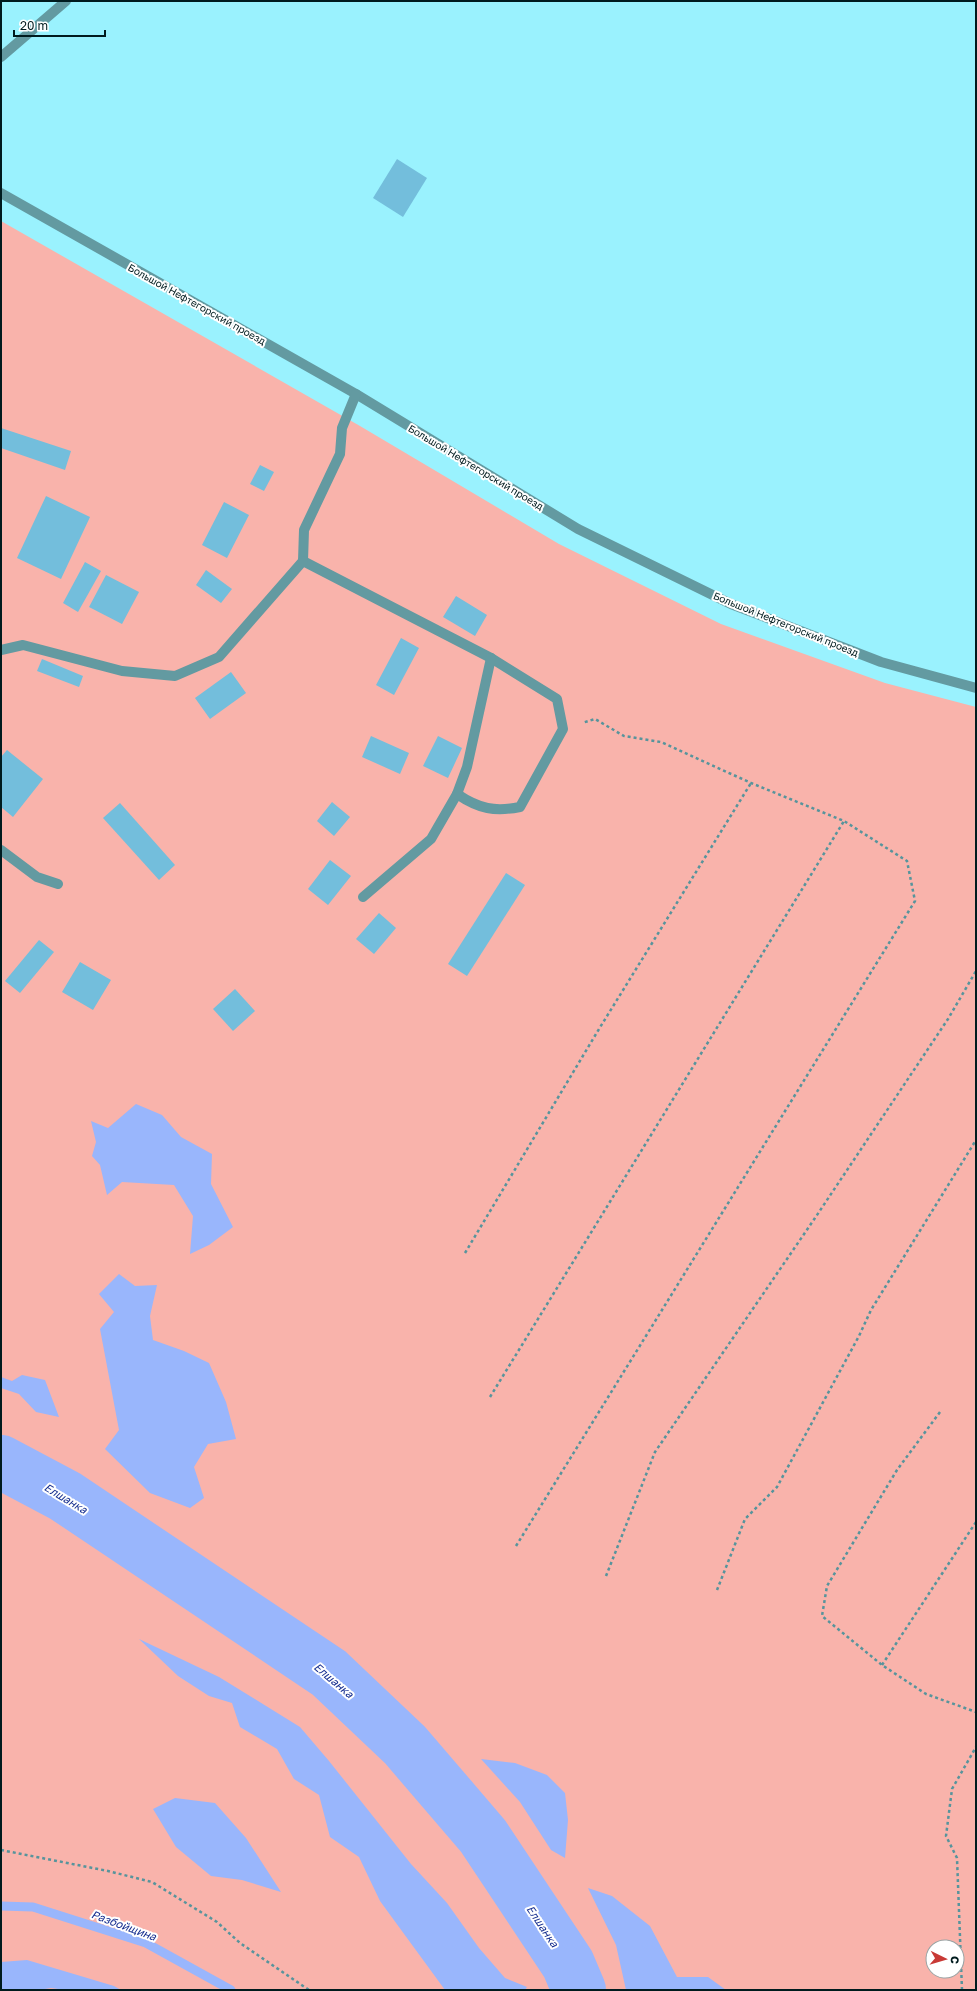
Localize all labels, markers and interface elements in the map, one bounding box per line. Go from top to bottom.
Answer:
scale bar [14,12,105,38]
text: 20 m [20,18,48,33]
street label: Большой Нефтегорский проезд [126,261,268,347]
street label: Большой Нефтегорский проезд [406,422,546,512]
street label: Большой Нефтегорский проезд [712,589,860,659]
water label: Елшанка [42,1480,90,1516]
water label: Елшанка [312,1660,357,1701]
water label: Елшанка [524,1903,562,1950]
water label: Разбойщина [90,1907,159,1943]
north arrow [925,1939,965,1979]
text: С [949,1955,962,1965]

